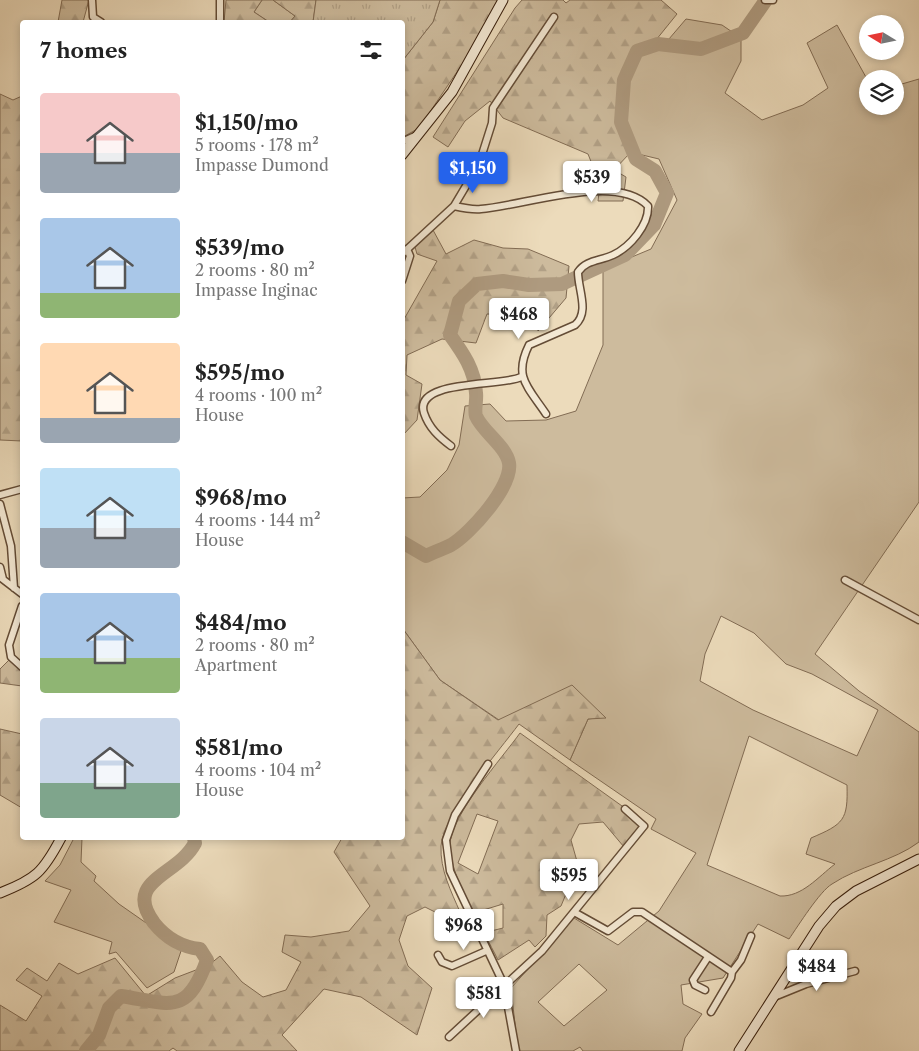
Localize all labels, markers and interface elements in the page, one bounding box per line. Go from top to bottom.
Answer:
north arrow [859,15,904,60]
map controls [859,15,904,115]
icon: filters [357,36,385,64]
text: 7 homes [40,38,127,63]
button: layers [859,70,904,115]
text: $1,150/mo [195,110,298,135]
icon: home [80,113,140,173]
text: 5 rooms · 178 m² [195,135,319,155]
pin: $1,150 [432,152,514,194]
text: Impasse Dumond [195,155,329,175]
text: $1,150 [450,158,496,178]
pin: $539 [562,160,622,203]
text: $539 [574,167,610,187]
text: $539/mo [195,235,284,260]
icon: home [80,238,140,298]
text: 2 rooms · 80 m² [195,260,315,280]
text: Impasse Inginac [195,280,318,300]
pin: $468 [489,298,549,340]
text: $468 [500,304,538,324]
text: $595/mo [195,360,285,385]
icon: home [80,363,140,423]
text: 4 rooms · 100 m² [195,385,322,405]
text: House [195,405,244,425]
text: $968/mo [195,485,287,510]
icon: home [80,488,140,548]
text: 4 rooms · 144 m² [195,510,320,530]
text: House [195,530,244,550]
text: $484/mo [195,610,287,635]
icon: home [80,613,140,673]
text: 2 rooms · 80 m² [195,635,315,655]
text: Apartment [195,655,277,675]
text: $581/mo [195,735,283,760]
icon: home [80,738,140,798]
text: 4 rooms · 104 m² [195,760,321,780]
text: House [195,780,244,800]
pin: $595 [539,858,599,901]
text: $595 [551,865,587,885]
pin: $968 [434,908,494,951]
text: $968 [445,915,483,935]
pin: $484 [787,950,847,992]
text: $484 [798,956,836,976]
pin: $581 [454,976,514,1019]
text: $581 [467,983,501,1003]

